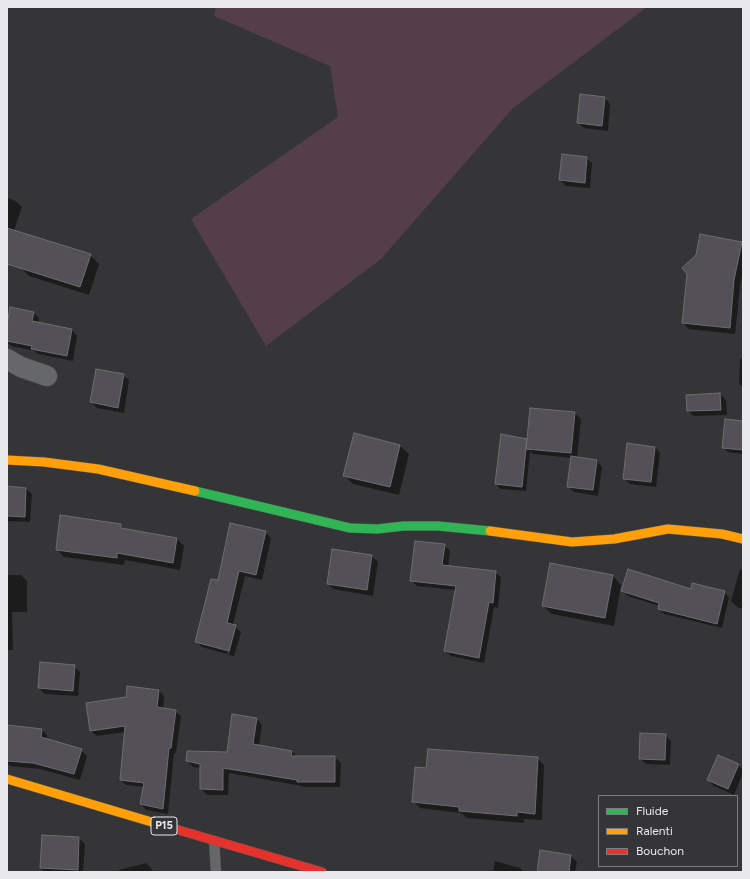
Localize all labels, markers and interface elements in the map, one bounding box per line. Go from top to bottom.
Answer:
legend [598,795,738,867]
text: Fluide [636,804,668,818]
road number: P15 [151,817,177,835]
text: Ralenti [636,824,673,838]
text: Bouchon [636,844,684,858]

